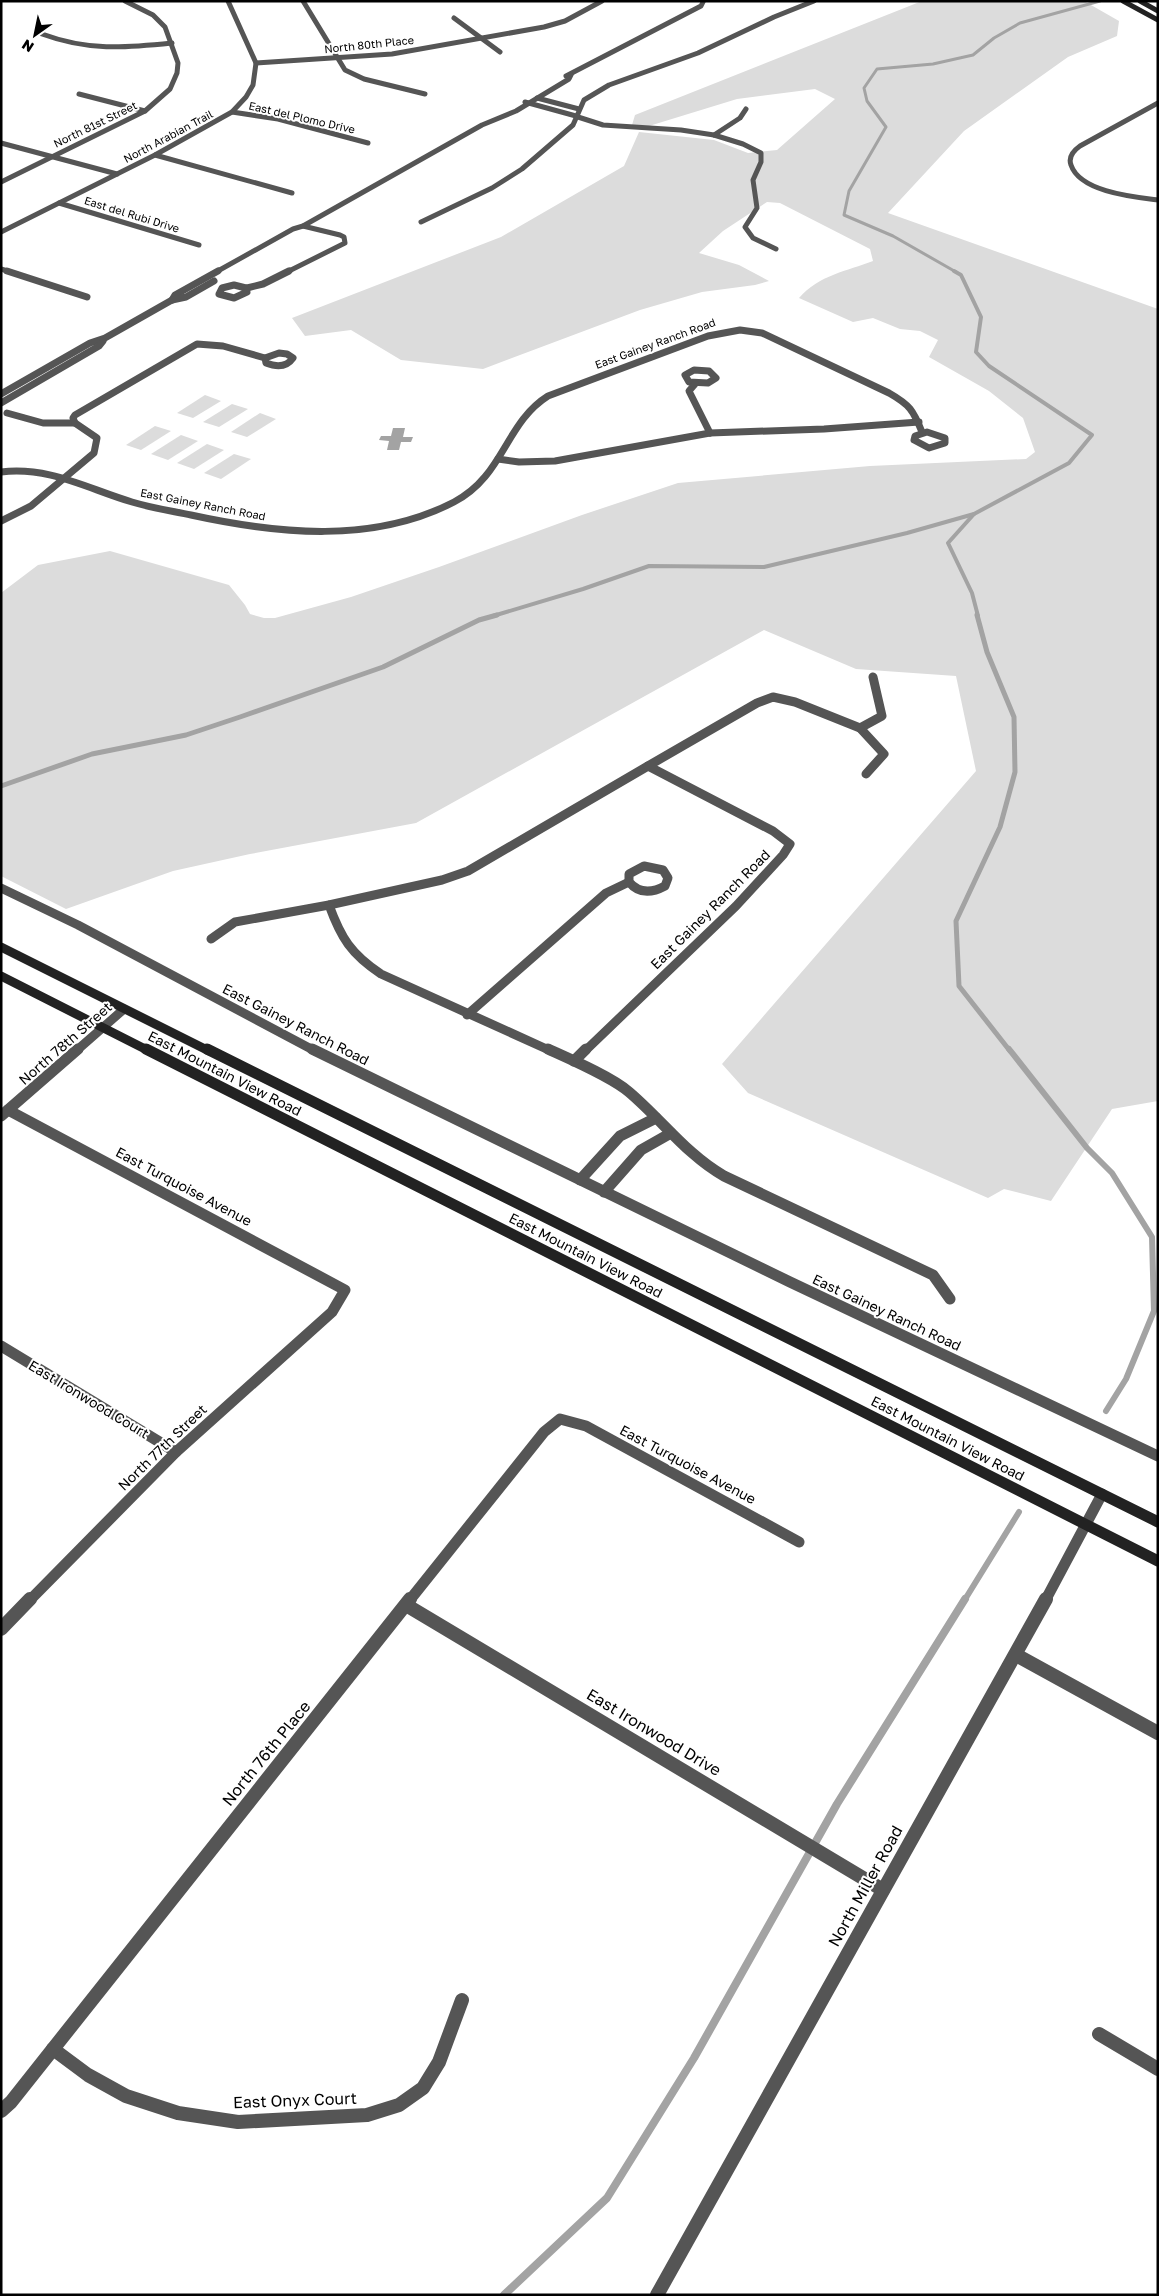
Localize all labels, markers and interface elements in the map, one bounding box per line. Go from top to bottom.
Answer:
north arrow [10,10,60,60]
street label: North 80th Place [323,33,415,55]
text: N [19,36,37,56]
street label: North 81st Street [51,98,139,150]
street label: East del Plomo Drive [248,98,356,136]
street label: North Arabian Trail [121,107,215,165]
street label: East del Rubi Drive [83,193,181,235]
street label: East Gainey Ranch Road [593,315,717,371]
street label: East Gainey Ranch Road [139,485,267,523]
street label: East Gainey Ranch Road [647,846,773,972]
street label: East Gainey Ranch Road [220,980,372,1068]
street label: North 78th Street [15,998,115,1088]
street label: East Mountain View Road [145,1027,305,1119]
street label: East Turquoise Avenue [113,1143,255,1229]
street label: East Mountain View Road [506,1209,666,1301]
street label: East Gainey Ranch Road [810,1270,964,1354]
street label: East Ironwood Court [26,1356,152,1442]
street label: East Mountain View Road [868,1392,1028,1484]
street label: North 77th Street [114,1400,210,1494]
street label: East Turquoise Avenue [617,1421,759,1507]
street label: East Ironwood Drive [583,1684,725,1780]
street label: North 76th Place [217,1696,315,1810]
street label: North Miller Road [823,1822,907,1950]
street label: East Onyx Court [233,2088,357,2112]

